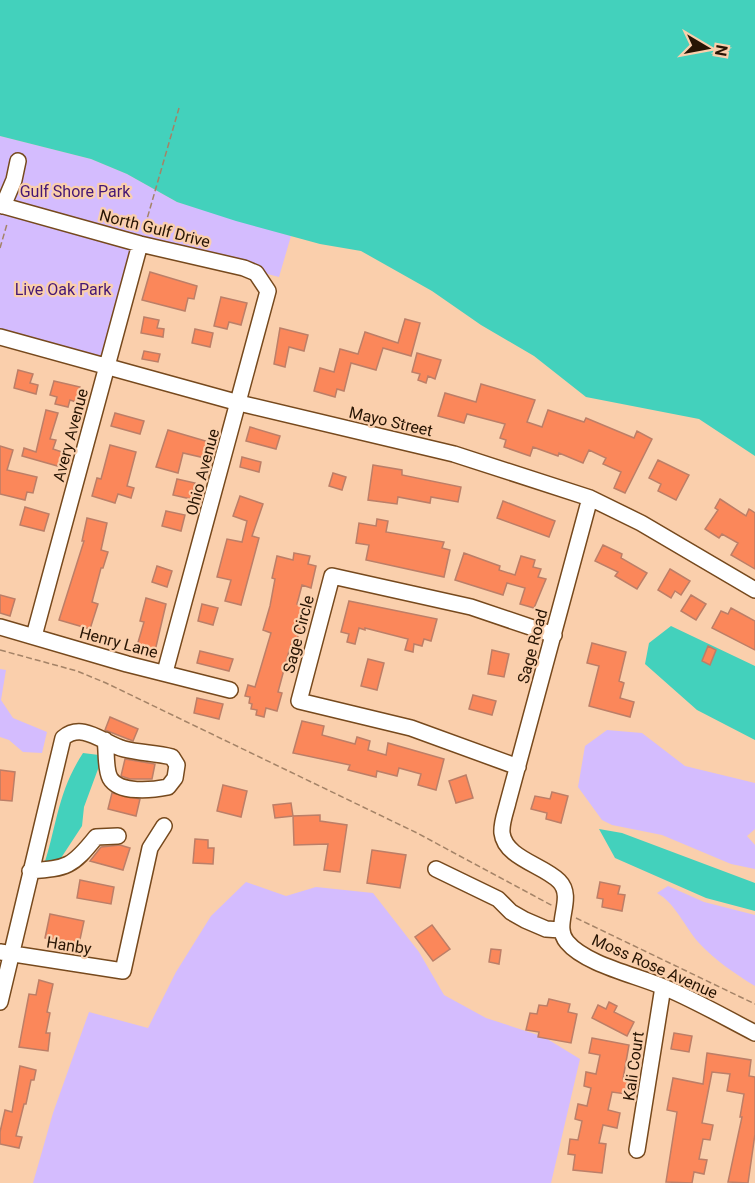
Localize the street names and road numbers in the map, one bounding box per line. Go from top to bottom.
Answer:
street label: North Gulf Drive [98,206,212,251]
street label: Avery Avenue [49,386,92,484]
street label: Mayo Street [347,403,435,440]
street label: Ohio Avenue [182,427,223,518]
street label: Sage Circle [279,593,318,675]
street label: Sage Road [513,607,552,685]
street label: Henry Lane [78,623,160,662]
street label: Moss Rose Avenue [589,930,721,1003]
street label: Hanby [45,933,93,958]
street label: Kali Court [619,1030,648,1102]

